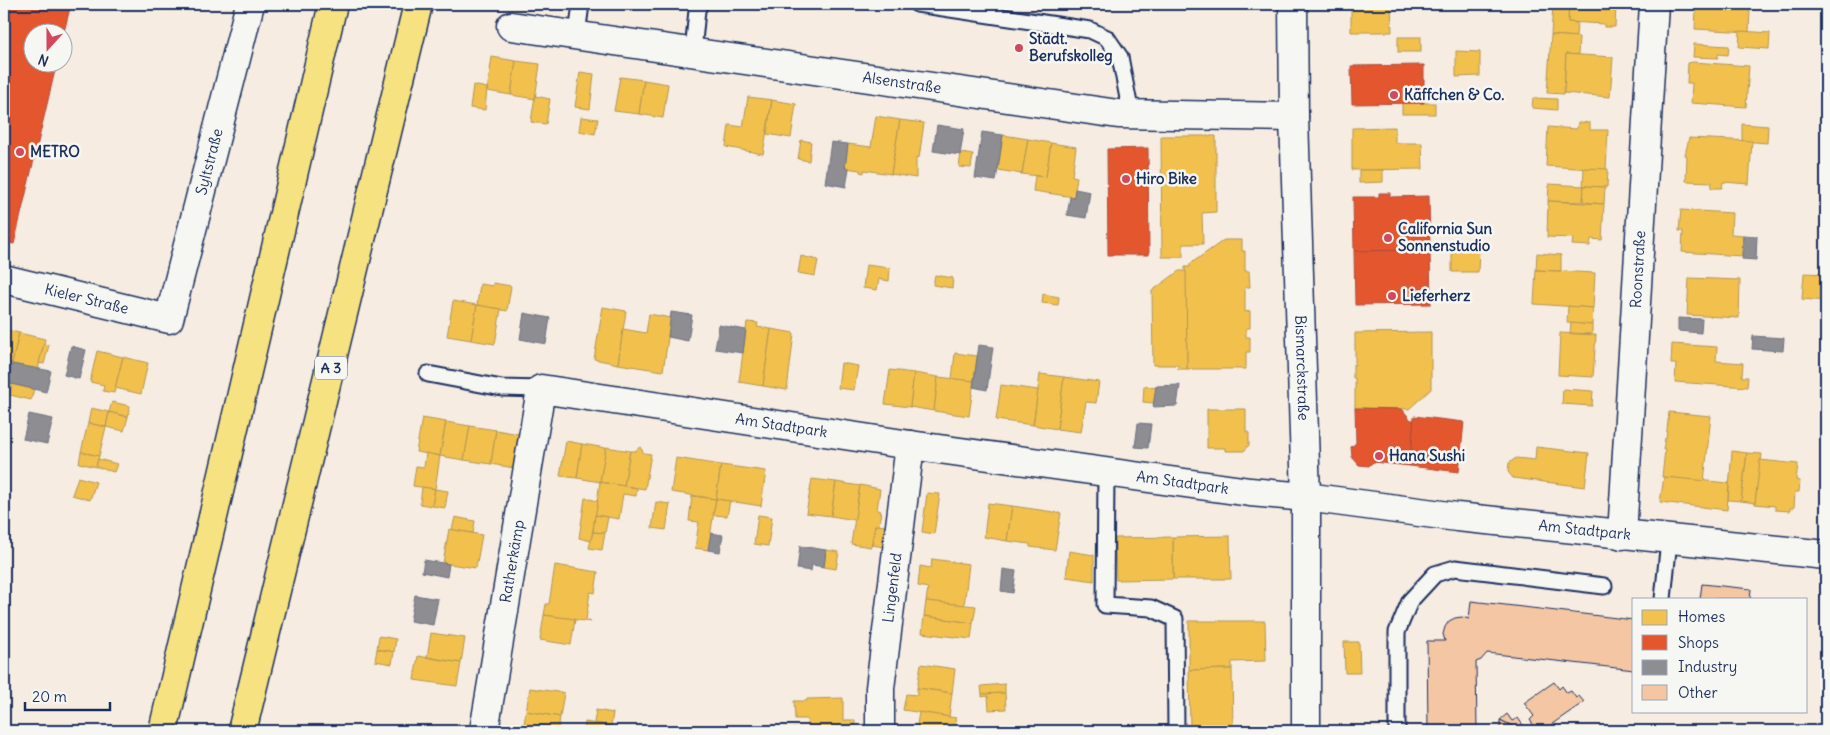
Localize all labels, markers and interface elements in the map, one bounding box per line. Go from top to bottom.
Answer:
north arrow [22,22,72,72]
place label: Städt. Berufskolleg [1029,29,1113,66]
marker: Städt. Berufskolleg [1013,42,1025,54]
text: N [36,50,51,70]
street label: Alsenstraße [861,67,943,97]
place label: Käffchen & Co. [1404,85,1504,104]
marker: Käffchen & Co. [1388,89,1400,101]
street label: Syltstraße [191,126,227,197]
place label: METRO [30,142,80,161]
marker: METRO [14,146,26,158]
place label: Hiro Bike [1136,169,1197,188]
marker: Hiro Bike [1120,173,1132,185]
place label: California Sun Sonnenstudio [1398,219,1493,255]
street label: Roonstraße [1626,230,1649,309]
marker: California Sun Sonnenstudio [1382,232,1394,244]
street label: Kieler Straße [43,279,131,318]
place label: Lieferherz [1402,286,1470,305]
marker: Lieferherz [1386,290,1398,302]
street label: Bismarckstraße [1291,315,1314,421]
road number: A 3 [315,356,347,379]
street label: Am Stadtpark [734,409,829,441]
place label: Hana Sushi [1389,446,1465,465]
marker: Hana Sushi [1373,450,1385,462]
street label: Am Stadtpark [1135,466,1230,498]
street label: Am Stadtpark [1538,515,1632,544]
street label: Ratherkämp [496,518,528,604]
street label: Lingenfeld [878,552,906,624]
legend [1632,598,1808,712]
text: Homes [1678,607,1725,626]
text: Shops [1678,633,1719,652]
text: Industry [1678,657,1737,676]
scale bar [25,680,110,712]
text: Other [1678,683,1718,702]
text: 20 m [32,687,67,706]

